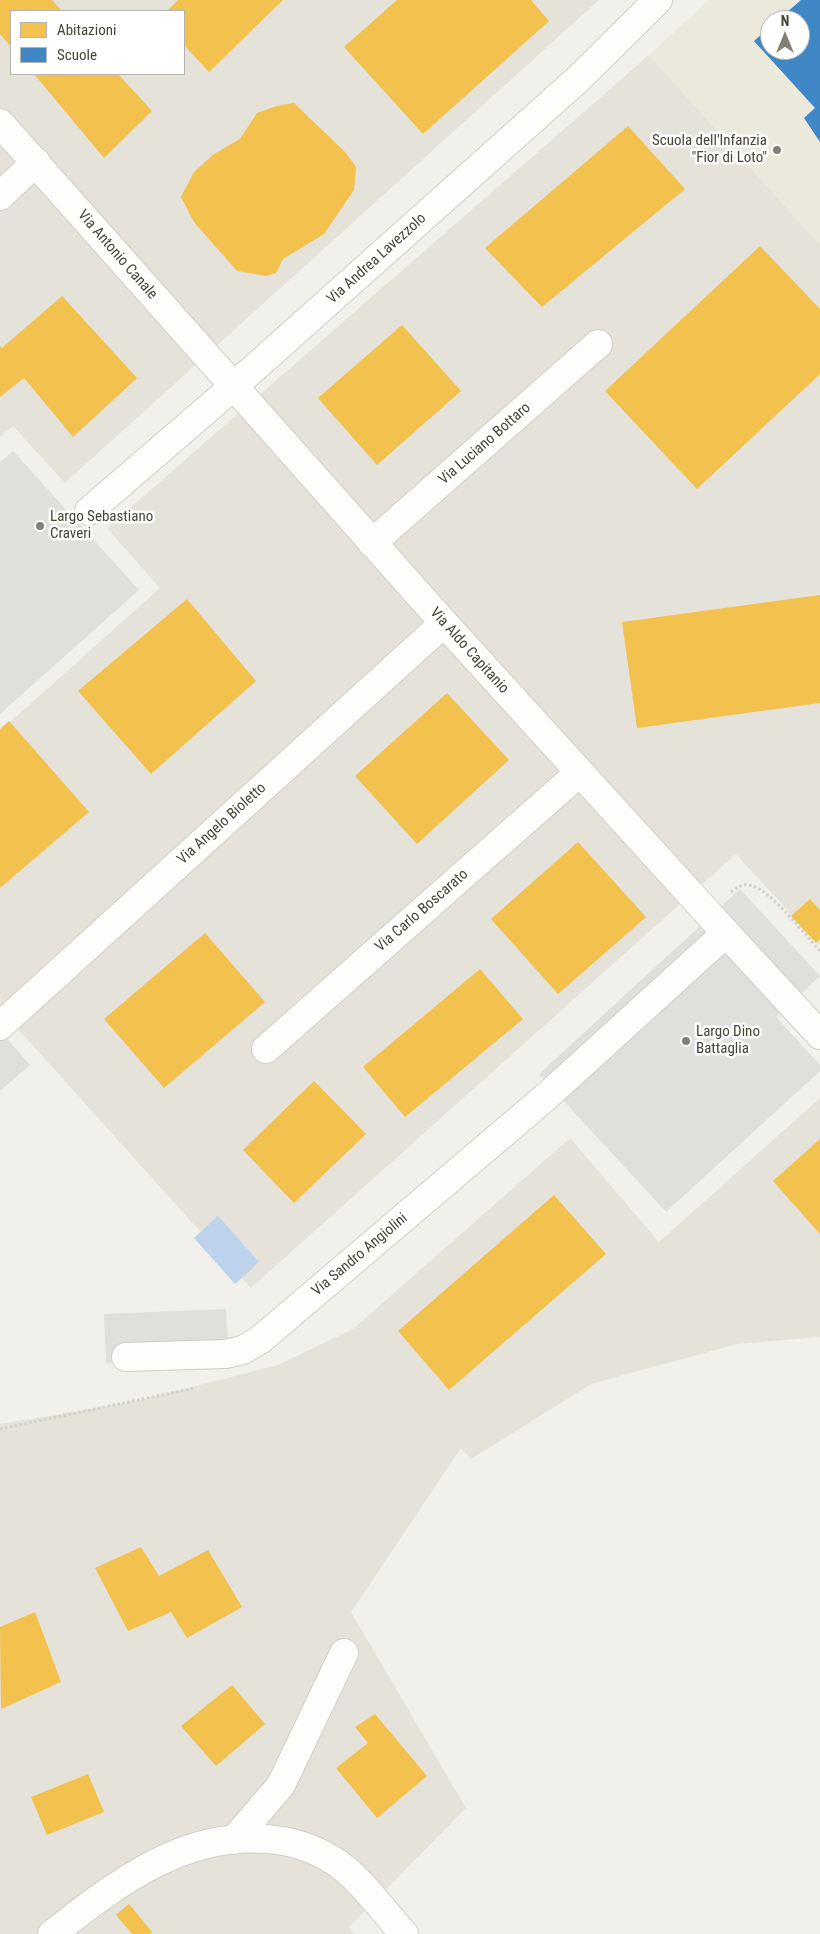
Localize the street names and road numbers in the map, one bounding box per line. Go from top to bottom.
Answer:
street label: Via Antonio Canale [73,207,161,303]
street label: Via Andrea Lavezzolo [324,210,430,308]
street label: Via Luciano Bottaro [435,399,535,489]
street label: Via Aldo Capitanio [426,604,512,698]
street label: Via Angelo Bioletto [174,779,270,869]
street label: Via Carlo Boscarato [372,866,472,956]
street label: Via Sandro Angiolini [308,1210,412,1300]

